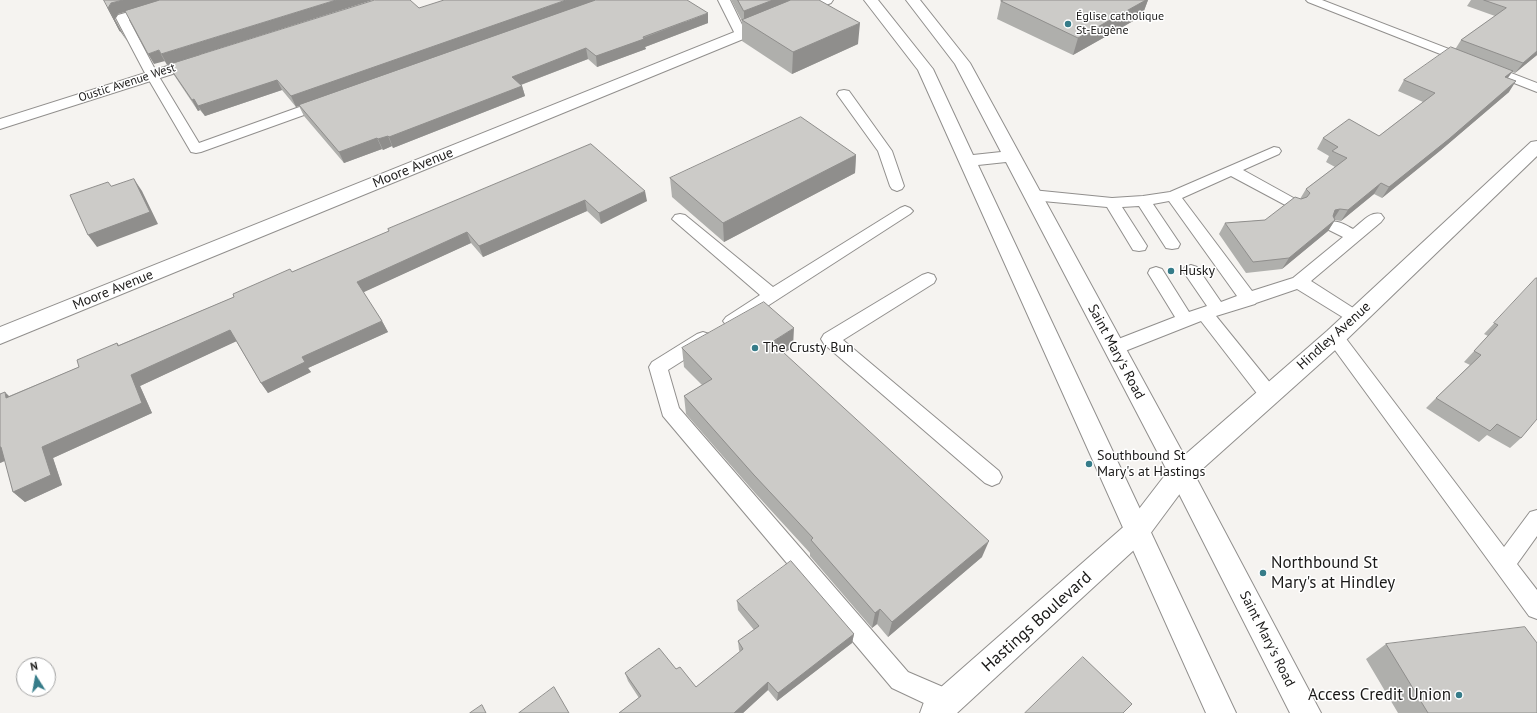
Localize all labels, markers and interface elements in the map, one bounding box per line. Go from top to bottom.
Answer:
place label: Église catholique St-Eugène [1076,10,1164,38]
marker: Église catholique St-Eugène [1063,19,1073,29]
street label: Oustic Avenue West [77,61,177,105]
street label: Moore Avenue [370,144,456,192]
place label: Husky [1179,263,1215,279]
street label: Moore Avenue [70,266,156,314]
marker: Husky [1166,266,1176,276]
street label: Hindley Avenue [1294,299,1374,373]
street label: Saint Mary's Road [1084,302,1148,402]
place label: The Crusty Bun [763,340,854,356]
marker: The Crusty Bun [750,343,760,353]
place label: Southbound St Mary's at Hastings [1097,448,1205,480]
marker: Southbound St Mary's at Hastings [1084,459,1094,469]
place label: Northbound St Mary's at Hindley [1271,553,1395,593]
street label: Hastings Boulevard [978,567,1096,677]
marker: Northbound St Mary's at Hindley [1258,568,1268,578]
street label: Saint Mary's Road [1236,588,1298,690]
north arrow [16,657,56,697]
text: N [29,659,39,674]
place label: Access Credit Union [1308,685,1451,705]
marker: Access Credit Union [1454,690,1464,700]

